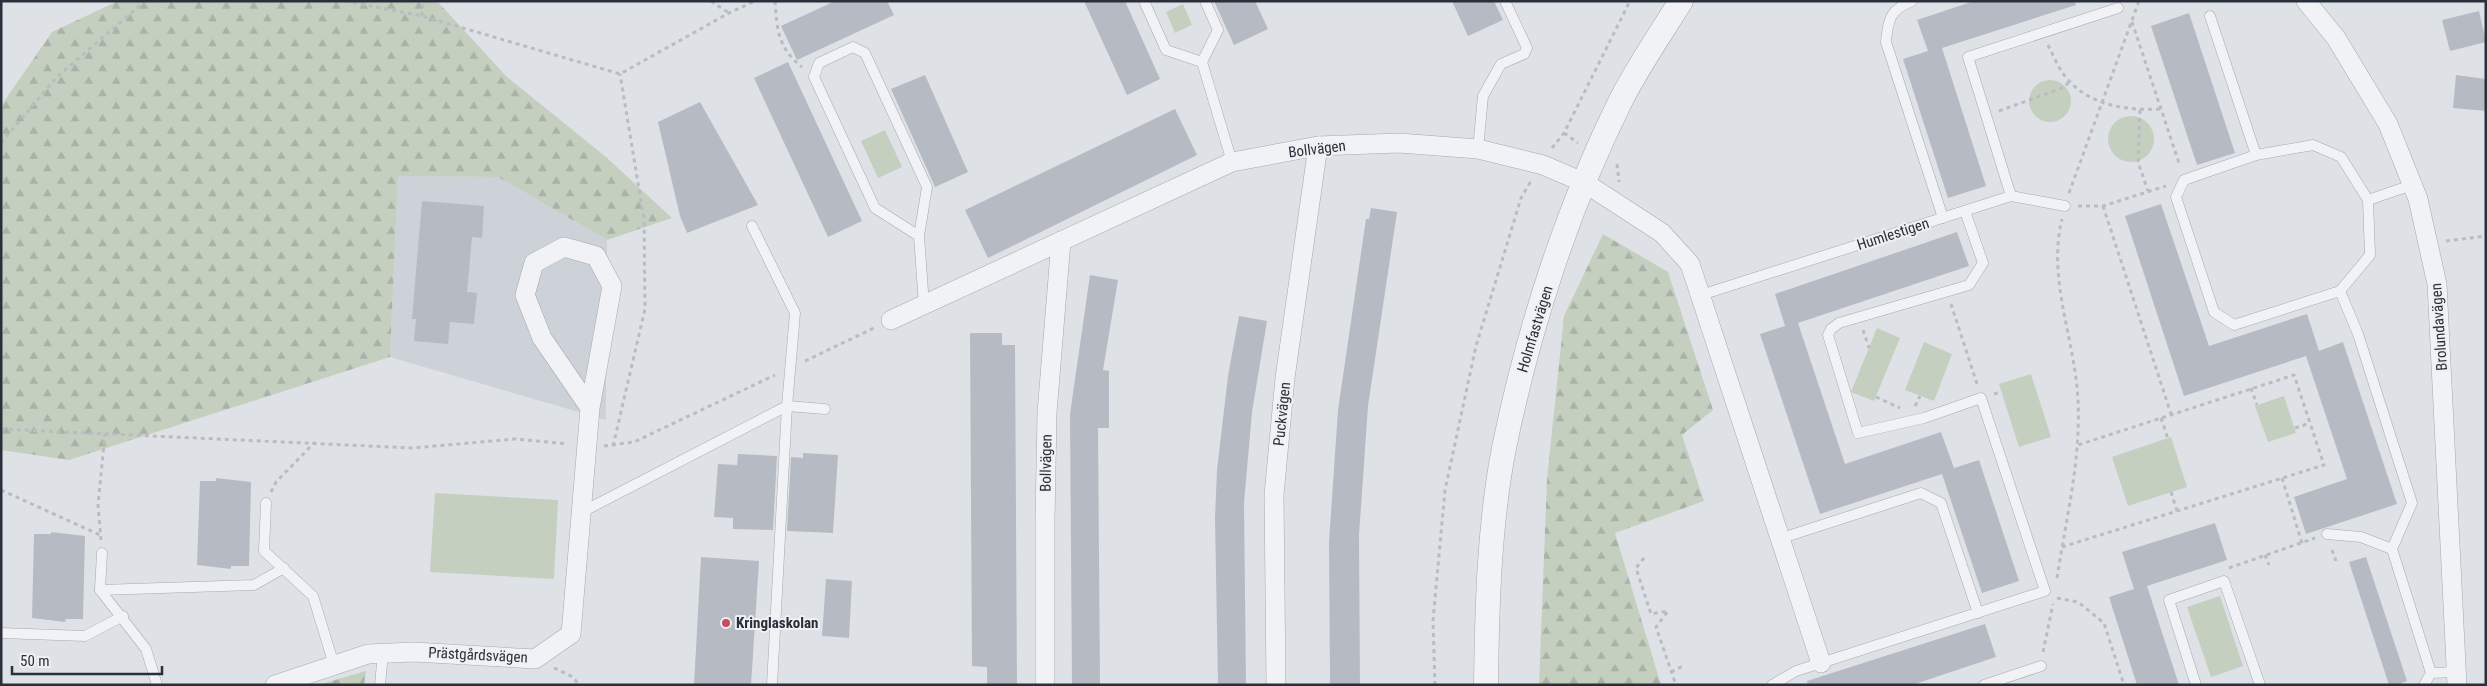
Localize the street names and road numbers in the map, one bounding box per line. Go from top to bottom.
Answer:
street label: Bollvägen [1287,137,1347,161]
street label: Humlestigen [1855,214,1931,254]
street label: Holmfastvägen [1513,283,1557,375]
street label: Brolundavägen [2427,283,2451,371]
street label: Puckvägen [1270,381,1294,447]
street label: Bollvägen [1036,434,1056,492]
street label: Prästgårdsvägen [428,643,528,667]

